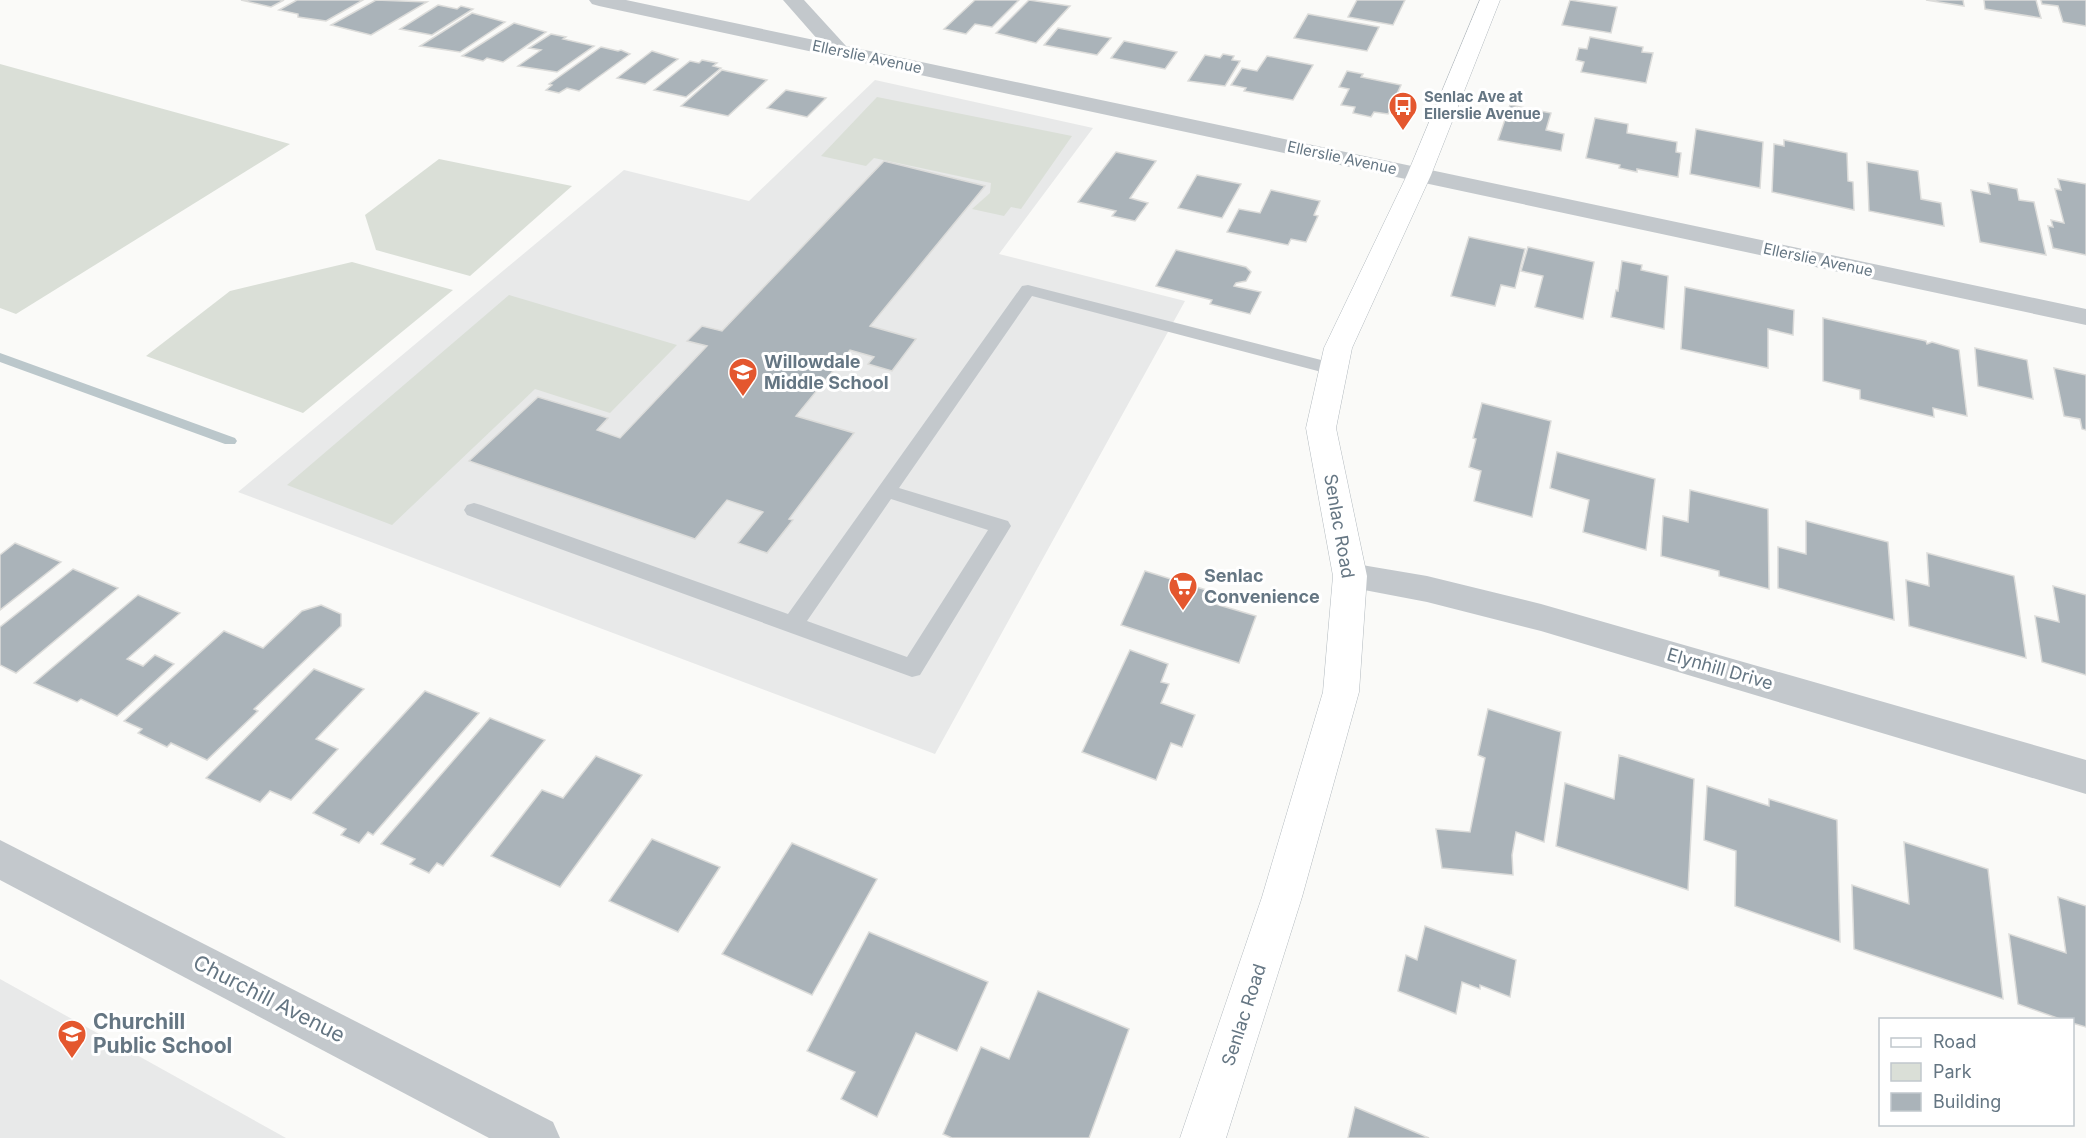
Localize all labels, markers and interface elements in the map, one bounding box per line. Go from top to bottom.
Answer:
street label: Ellerslie Avenue [811,36,924,77]
place label: Senlac Ave at Ellerslie Avenue [1424,87,1541,123]
bus stop icon: Senlac Ave at Ellerslie Avenue [1387,90,1419,132]
street label: Ellerslie Avenue [1286,137,1399,178]
street label: Ellerslie Avenue [1762,239,1875,280]
place label: Willowdale Middle School [764,351,889,393]
school or university icon: Willowdale Middle School [727,356,759,398]
street label: Senlac Road [1320,472,1359,580]
place label: Senlac Convenience [1204,565,1320,607]
supermarket icon: Senlac Convenience [1167,570,1199,612]
street label: Elynhill Drive [1665,643,1776,694]
street label: Churchill Avenue [189,949,349,1048]
street label: Senlac Road [1217,961,1270,1068]
place label: Churchill Public School [93,1009,232,1058]
school or university icon: Churchill Public School [56,1018,88,1060]
legend [1879,1018,2074,1126]
text: Road [1933,1031,1976,1052]
text: Park [1933,1061,1972,1082]
text: Building [1933,1091,2001,1112]

